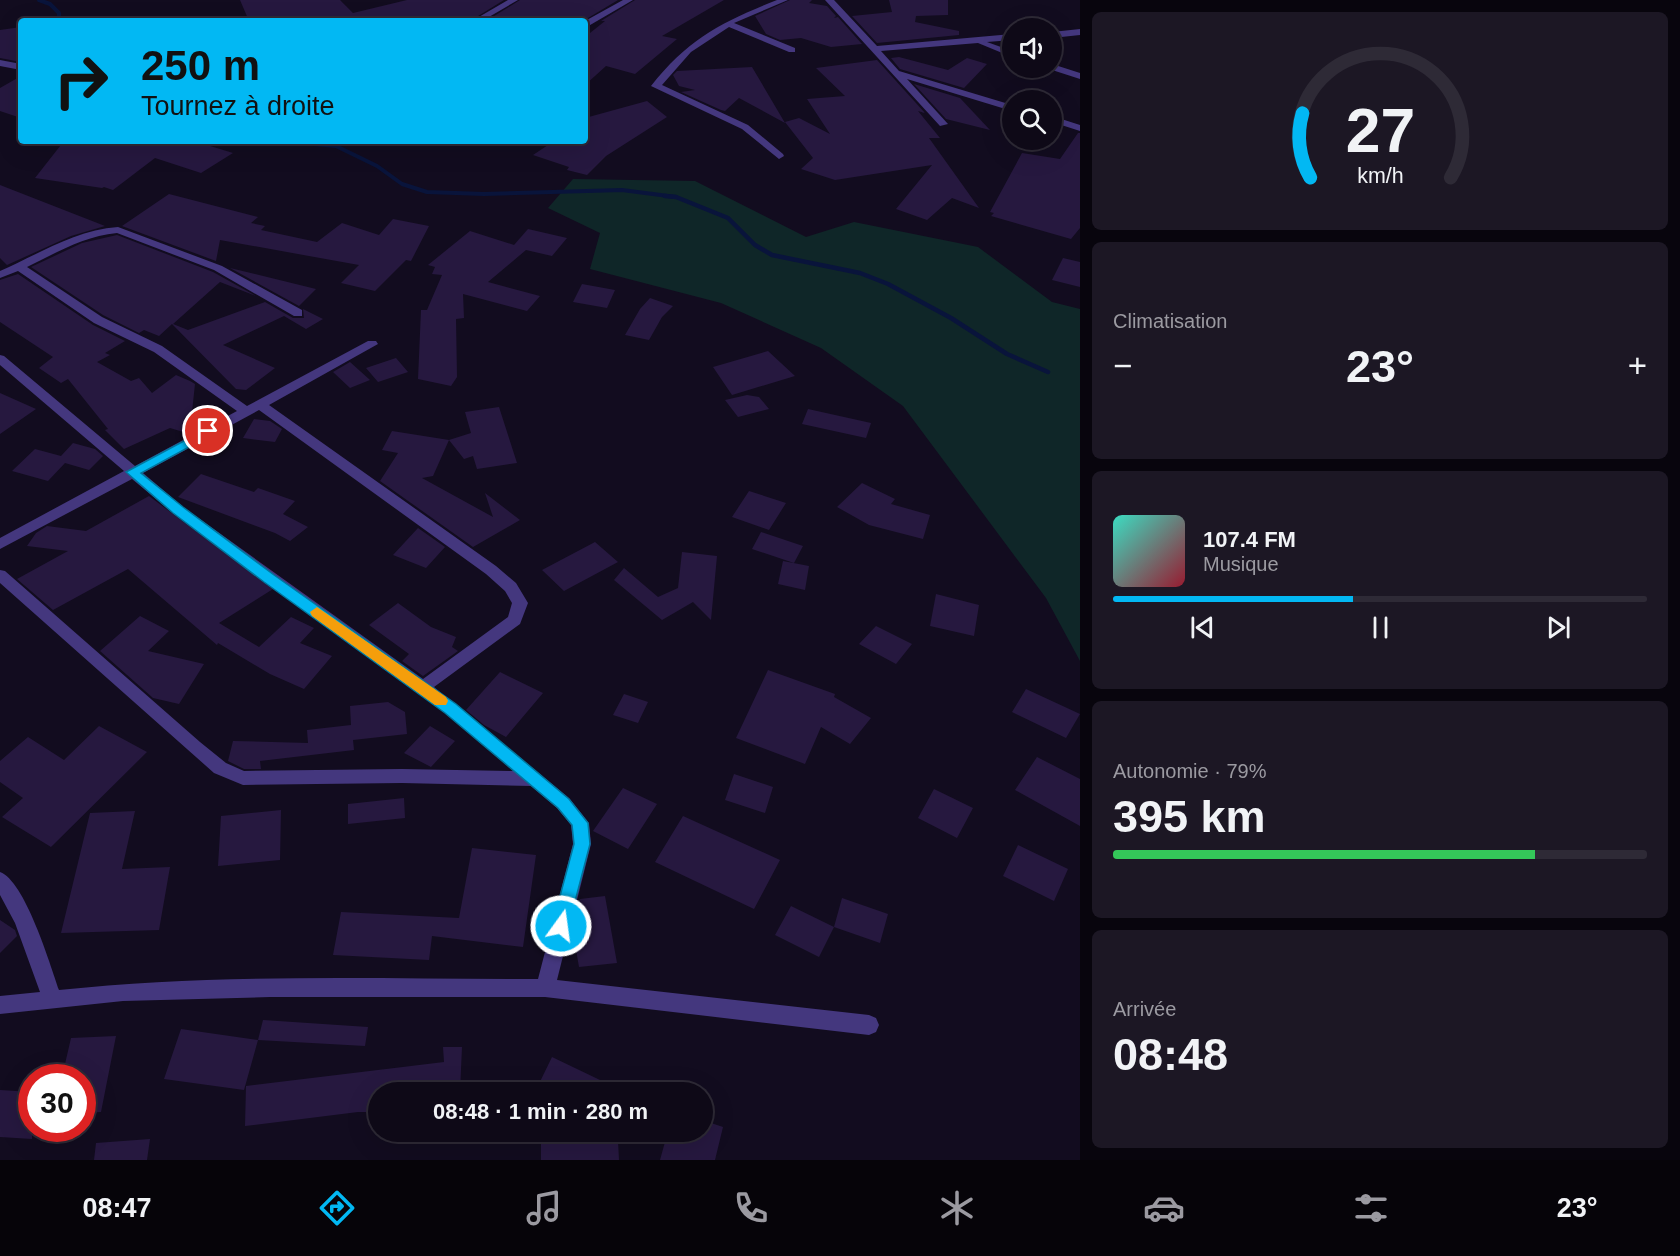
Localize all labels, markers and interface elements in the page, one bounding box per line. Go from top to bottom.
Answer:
map controls [1002,18,1062,150]
button: sound [1002,18,1062,78]
icon: right [42,42,120,120]
text: 250 m [141,42,260,89]
button: search [1002,90,1062,150]
text: Tournez à droite [141,91,335,121]
text: 27 [1345,96,1415,165]
text: km/h [1357,164,1403,188]
text: Climatisation [1113,310,1227,332]
text: 23° [1346,341,1414,392]
text: − [1113,347,1132,384]
text: + [1628,347,1647,384]
pin [182,405,233,456]
icon: arrive [191,414,224,447]
text: 107.4 FM [1203,527,1296,552]
text: Musique [1203,553,1279,575]
icon: previous [1186,611,1219,644]
icon: pause [1364,611,1397,644]
icon: next [1542,611,1575,644]
text: Autonomie · 79% [1113,760,1266,782]
text: 395 km [1113,791,1266,842]
position arrow [529,894,593,958]
text: Arrivée [1113,998,1176,1020]
text: 08:48 [1113,1029,1228,1080]
speed limit sign: 30 [18,1064,96,1142]
text: 08:48 · 1 min · 280 m [433,1099,648,1124]
icon: directions [316,1187,358,1229]
icon: music [523,1187,565,1229]
icon: phone [730,1187,772,1229]
icon: climate [936,1187,978,1229]
icon: car [1143,1187,1185,1229]
icon: filters [1350,1187,1392,1229]
text: 08:47 [82,1193,151,1223]
text: 23° [1557,1193,1598,1223]

